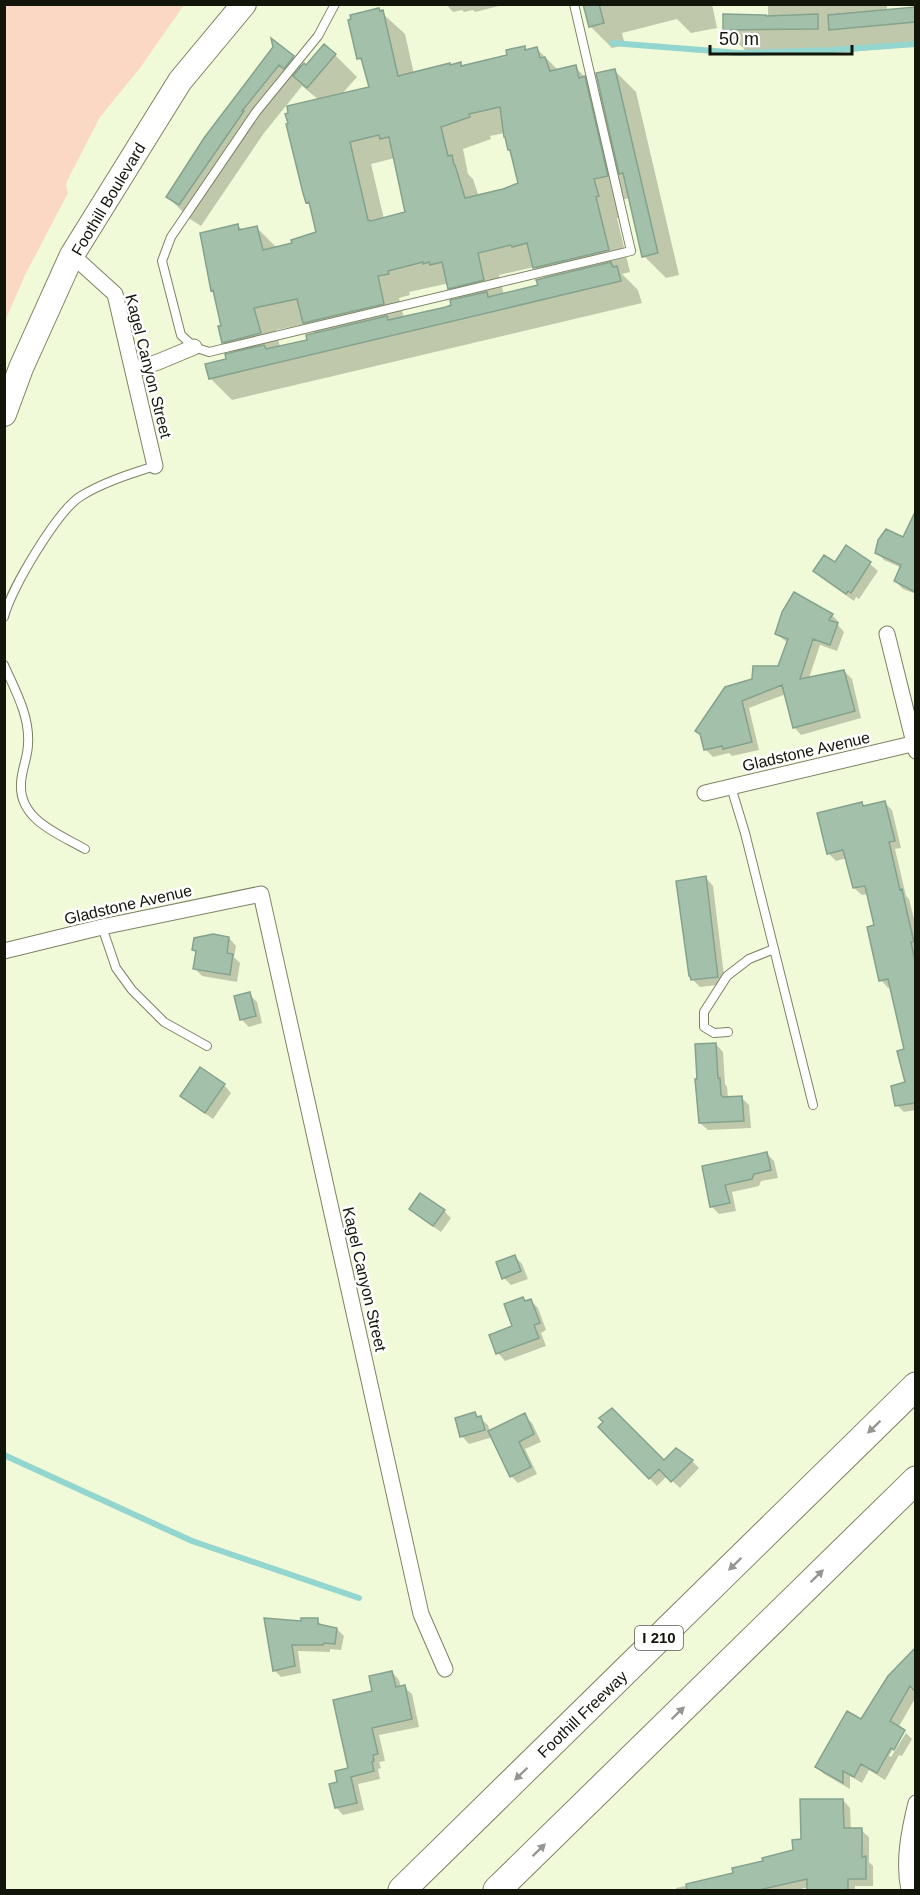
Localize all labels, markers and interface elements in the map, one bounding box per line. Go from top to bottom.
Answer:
scale bar [710,18,852,56]
text: 50 m [719,29,759,49]
street label: Foothill Boulevard [68,140,149,259]
street label: Kagel Canyon Street [122,292,175,440]
street label: Gladstone Avenue [741,729,872,774]
street label: Gladstone Avenue [63,882,194,927]
street label: Kagel Canyon Street [340,1205,390,1353]
one-way arrow [867,1420,881,1434]
one-way arrow [727,1557,742,1571]
one-way arrow [810,1570,824,1584]
road number: I 210 [635,1626,683,1650]
street label: Foothill Freeway [534,1667,630,1761]
one-way arrow [670,1706,685,1720]
one-way arrow [513,1767,528,1781]
one-way arrow [531,1843,545,1857]

